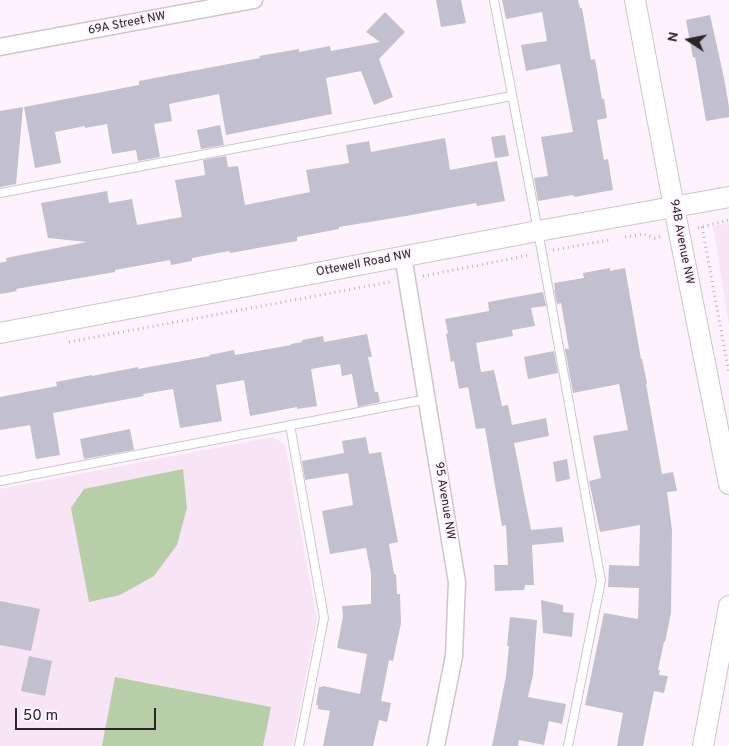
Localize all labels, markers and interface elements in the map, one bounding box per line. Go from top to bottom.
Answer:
street label: 69A Street NW [87,9,167,39]
north arrow [664,15,714,65]
text: N [664,30,683,44]
street label: 94B Avenue NW [666,198,696,286]
street label: Ottewell Road NW [315,248,413,280]
street label: 95 Avenue NW [431,461,457,541]
scale bar [18,698,159,730]
text: 50 m [23,707,58,726]

